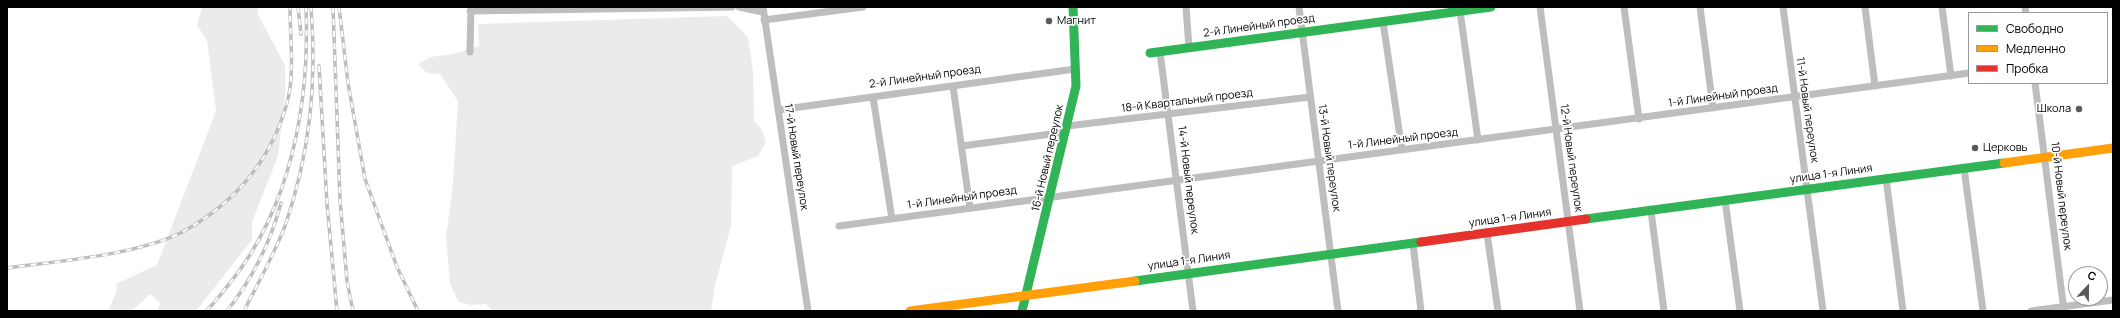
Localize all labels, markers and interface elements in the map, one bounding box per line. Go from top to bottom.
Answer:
street label: 2-й Линейный проезд [1202,12,1316,40]
legend [1968,12,2108,84]
place label: Магнит [1057,14,1096,28]
marker: Магнит [1044,16,1054,26]
text: Свободно [2006,20,2064,37]
text: Медленно [2006,40,2066,57]
street label: 11-й Новый переулок [1793,56,1821,164]
text: Пробка [2006,60,2048,77]
street label: 2-й Линейный проезд [868,63,982,91]
street label: 1-й Линейный проезд [1667,82,1779,110]
street label: 18-й Квартальный проезд [1121,86,1253,116]
place label: Школа [2037,102,2071,116]
street label: 17-й Новый переулок [781,103,811,211]
street label: 16-й Новый переулок [1029,103,1067,213]
street label: 13-й Новый переулок [1315,103,1343,213]
street label: 12-й Новый переулок [1557,103,1585,213]
marker: Школа [2074,104,2084,114]
street label: 14-й Новый переулок [1175,125,1201,235]
street label: 1-й Линейный проезд [1347,126,1459,152]
place label: Церковь [1983,141,2027,155]
street label: 10-й Новый переулок [2048,141,2074,251]
marker: Церковь [1970,143,1980,153]
street label: улица 1-я Линия [1789,162,1873,186]
street label: 1-й Линейный проезд [906,184,1018,212]
street label: улица 1-я Линия [1468,206,1552,230]
street label: улица 1-я Линия [1147,249,1231,273]
north arrow [2068,266,2108,306]
text: С [2086,267,2099,284]

